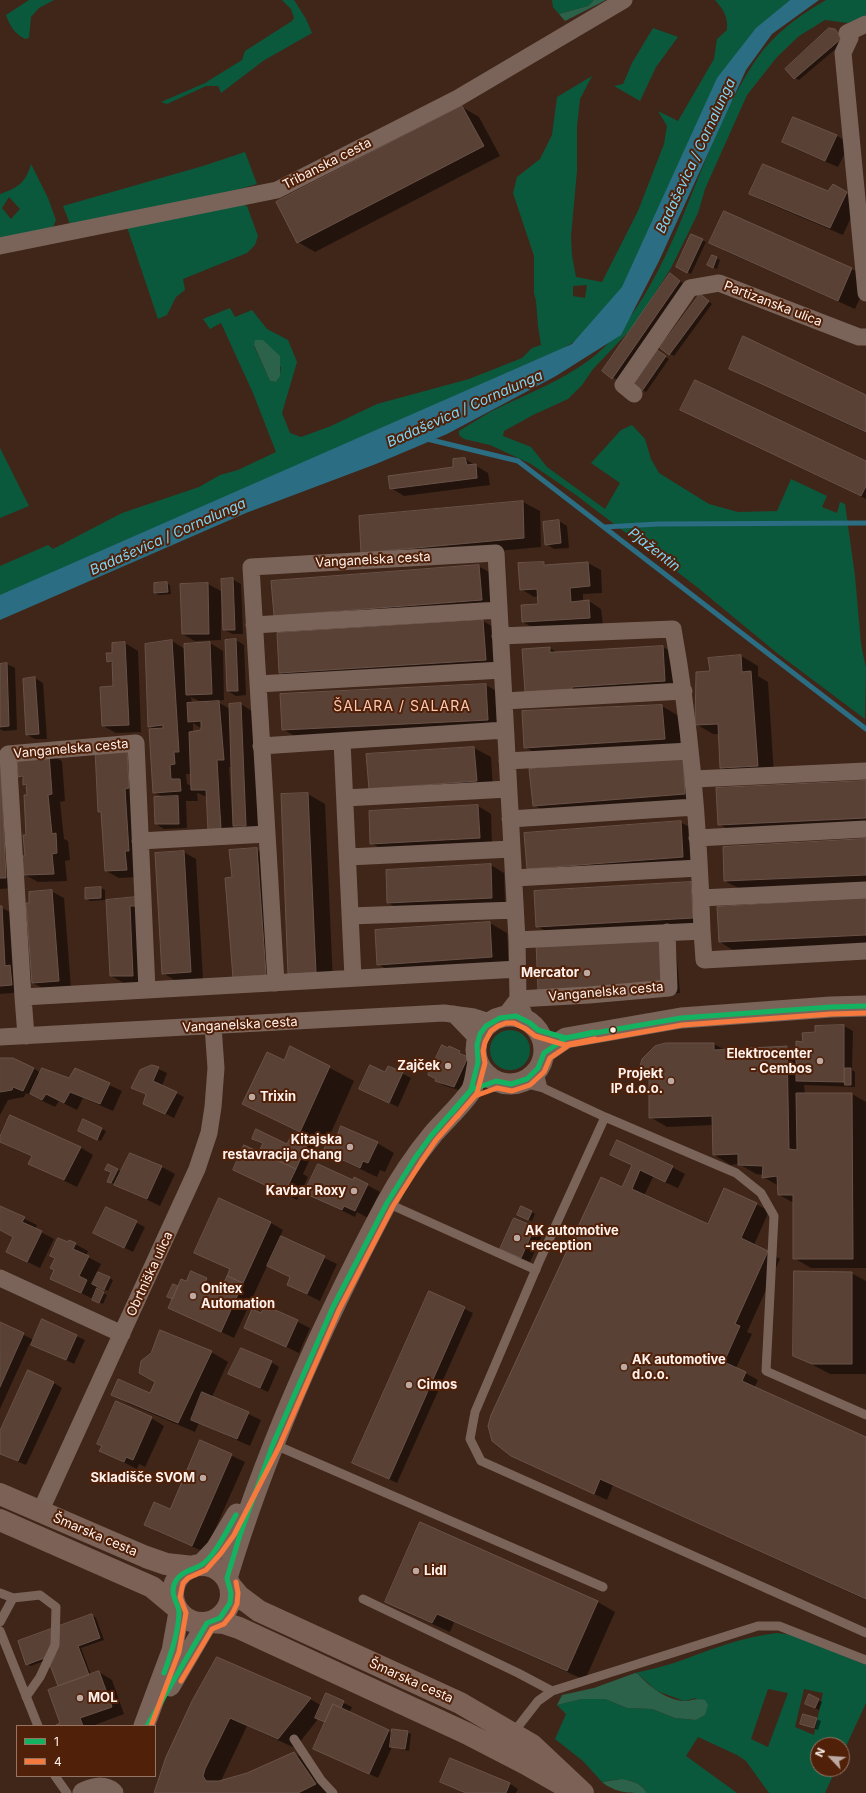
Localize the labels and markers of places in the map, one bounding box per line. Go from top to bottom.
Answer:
place label: Mercator [521,965,579,981]
marker: Mercator [582,968,592,978]
unlabelled marker [608,1025,618,1035]
place label: Elektrocenter - Cembos [726,1046,812,1077]
marker: Elektrocenter - Cembos [815,1056,825,1066]
place label: Zajček [397,1058,440,1074]
marker: Zajček [443,1061,453,1071]
place label: Projekt IP d.o.o. [611,1066,663,1097]
marker: Projekt IP d.o.o. [666,1076,676,1086]
place label: Trixin [260,1089,296,1105]
marker: Trixin [247,1092,257,1102]
place label: Kitajska restavracija Chang [223,1132,342,1163]
marker: Kitajska restavracija Chang [345,1142,355,1152]
place label: Kavbar Roxy [266,1183,346,1199]
marker: Kavbar Roxy [349,1186,359,1196]
place label: AK automotive -reception [525,1223,619,1254]
marker: AK automotive -reception [512,1233,522,1243]
place label: Onitex Automation [201,1281,275,1312]
marker: Onitex Automation [188,1291,198,1301]
place label: AK automotive d.o.o. [632,1352,726,1383]
marker: AK automotive d.o.o. [619,1362,629,1372]
place label: Cimos [417,1377,457,1393]
marker: Cimos [404,1380,414,1390]
place label: Skladišče SVOM [91,1470,195,1486]
marker: Skladišče SVOM [198,1473,208,1483]
place label: Lidl [424,1563,447,1579]
marker: Lidl [411,1566,421,1576]
place label: MOL [88,1690,117,1706]
marker: MOL [75,1693,85,1703]

